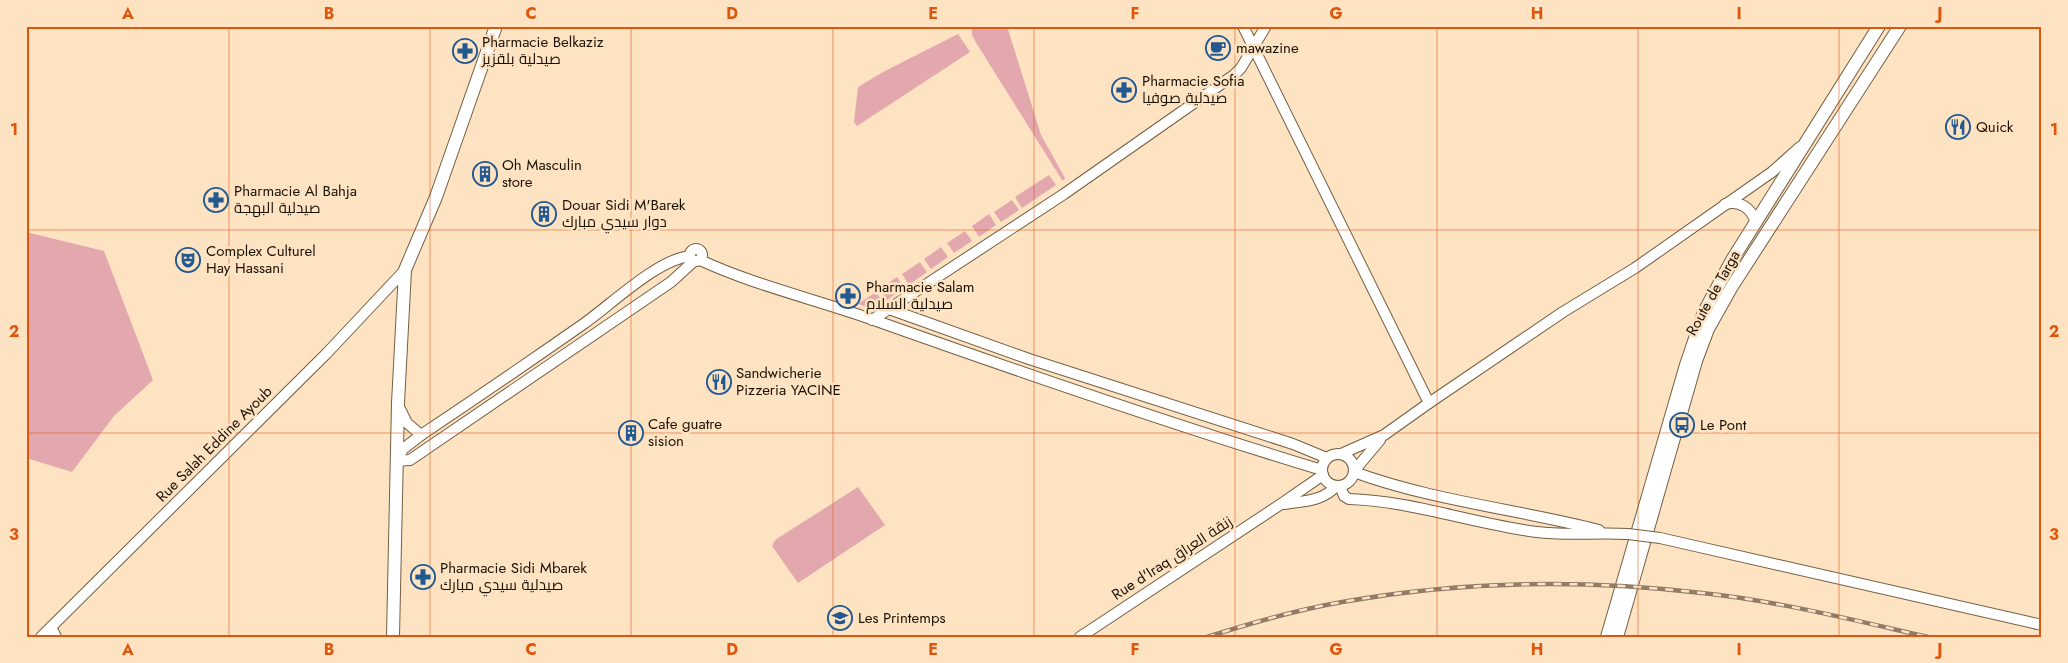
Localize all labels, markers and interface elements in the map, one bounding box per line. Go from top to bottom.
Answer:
text: A [121,2,134,25]
text: B [324,2,334,25]
text: C [525,2,537,25]
text: D [726,2,738,25]
text: E [928,2,938,25]
text: F [1131,2,1139,25]
text: G [1329,2,1343,25]
text: H [1531,2,1543,25]
text: I [1736,2,1742,25]
text: J [1934,2,1943,25]
place label: Pharmacie Belkaziz صيدلية بلقزيز [481,31,604,70]
cafe icon: mawazine [1205,35,1231,61]
place label: mawazine [1236,37,1299,59]
pharmacy icon: Pharmacie Belkaziz صيدلية بلقزيز [452,38,478,64]
place label: Pharmacie Sofia صيدلية صوفيا [1142,70,1244,109]
pharmacy icon: Pharmacie Sofia صيدلية صوفيا [1111,77,1137,103]
restaurant icon: Quick [1945,114,1971,140]
place label: Quick [1976,116,2014,138]
text: 1 [10,118,18,141]
text: 1 [2050,118,2058,141]
place label: Oh Masculin store [502,154,582,193]
building icon: Oh Masculin store [472,161,498,187]
place label: Pharmacie Al Bahja صيدلية البهجة [234,180,357,219]
pharmacy icon: Pharmacie Al Bahja صيدلية البهجة [203,187,229,213]
place label: Douar Sidi M'Barek دوار سيدي مبارك [562,194,686,234]
building icon: Douar Sidi M'Barek دوار سيدي مبارك [531,201,557,227]
place label: Complex Culturel Hay Hassani [206,240,316,279]
street label: Route de Targa [1680,246,1746,340]
theatre icon: Complex Culturel Hay Hassani [175,247,201,273]
place label: Pharmacie Salam صيدلية السلام [866,276,974,315]
pharmacy icon: Pharmacie Salam صيدلية السلام [835,283,861,309]
text: 2 [9,320,19,343]
text: 2 [2049,320,2059,343]
place label: Sandwicherie Pizzeria YACINE [736,362,841,401]
restaurant icon: Sandwicherie Pizzeria YACINE [706,369,732,395]
street label: Rue Salah Eddine Ayoub [151,381,277,507]
bus stop icon: Le Pont [1669,412,1695,438]
place label: Cafe guatre sision [648,413,722,452]
place label: Le Pont [1700,414,1747,436]
building icon: Cafe guatre sision [618,420,644,446]
street label: Rue d'Iraq زنقة العراق [1107,511,1237,605]
text: 3 [9,523,19,546]
text: 3 [2049,523,2059,546]
place label: Pharmacie Sidi Mbarek صيدلية سيدي مبارك [440,557,587,597]
pharmacy icon: Pharmacie Sidi Mbarek صيدلية سيدي مبارك [410,564,436,590]
school or university icon: Les Printemps [827,605,853,631]
place label: Les Printemps [858,607,945,629]
text: A [121,638,134,661]
text: B [324,638,334,661]
text: C [525,638,537,661]
text: D [726,638,738,661]
text: E [928,638,938,661]
text: F [1131,638,1139,661]
text: G [1329,638,1343,661]
text: H [1531,638,1543,661]
text: I [1736,638,1742,661]
text: J [1934,638,1943,661]

